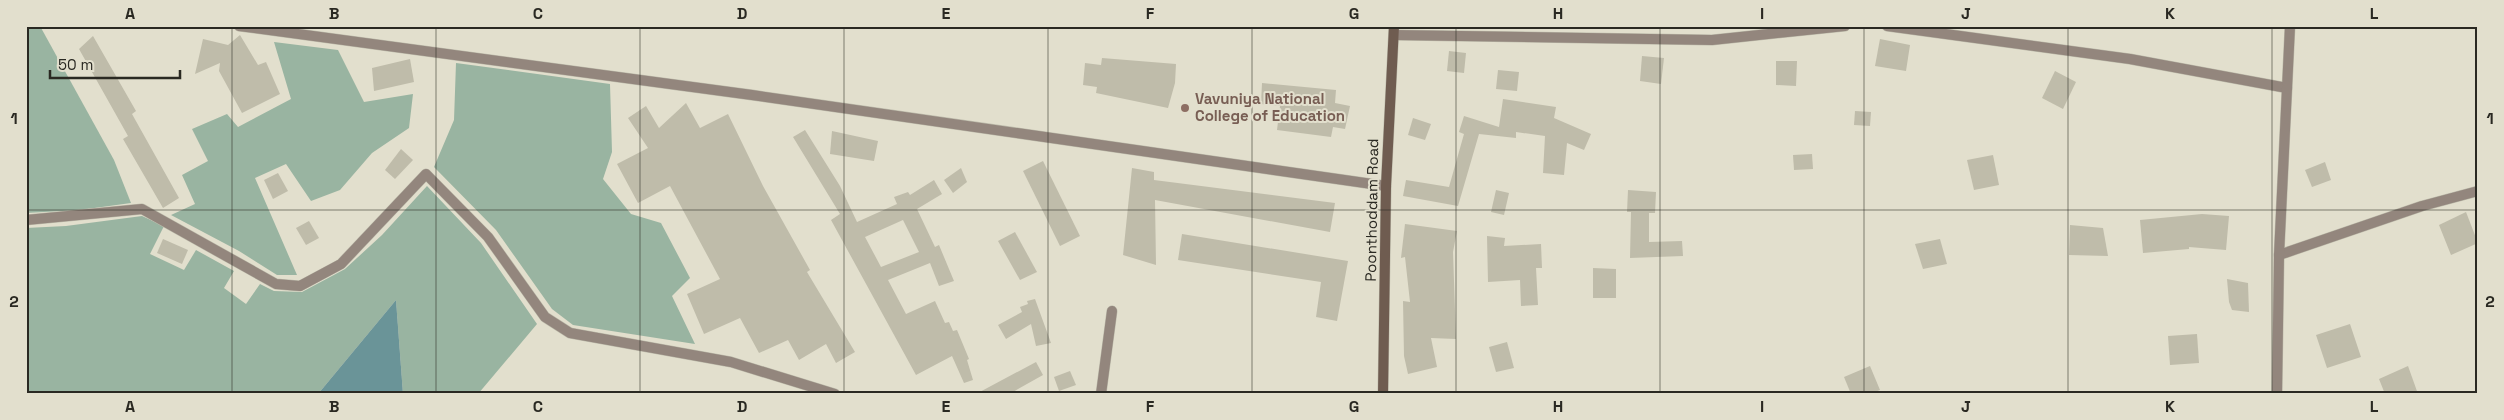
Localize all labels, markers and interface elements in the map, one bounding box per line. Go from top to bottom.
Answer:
text: A [125,3,135,24]
text: B [329,3,339,24]
text: C [533,3,543,24]
text: D [737,3,747,24]
text: E [942,3,951,24]
text: F [1146,3,1155,24]
text: G [1349,3,1359,24]
text: H [1553,3,1563,24]
text: I [1760,3,1764,24]
text: J [1961,3,1971,24]
text: K [2165,3,2175,24]
text: L [2370,3,2379,24]
scale bar [50,48,180,80]
text: 50 m [58,55,93,74]
place label: Vavuniya National College of Education [1195,89,1345,125]
marker: Vavuniya National College of Education [1179,102,1191,114]
text: 1 [10,108,18,129]
text: 1 [2486,108,2494,129]
street label: Poonthoddam Road [1361,138,1382,282]
text: 2 [9,291,19,312]
text: 2 [2485,291,2495,312]
text: A [125,396,135,417]
text: B [329,396,339,417]
text: C [533,396,543,417]
text: D [737,396,747,417]
text: E [942,396,951,417]
text: F [1146,396,1155,417]
text: G [1349,396,1359,417]
text: H [1553,396,1563,417]
text: I [1760,396,1764,417]
text: J [1961,396,1971,417]
text: K [2165,396,2175,417]
text: L [2370,396,2379,417]

